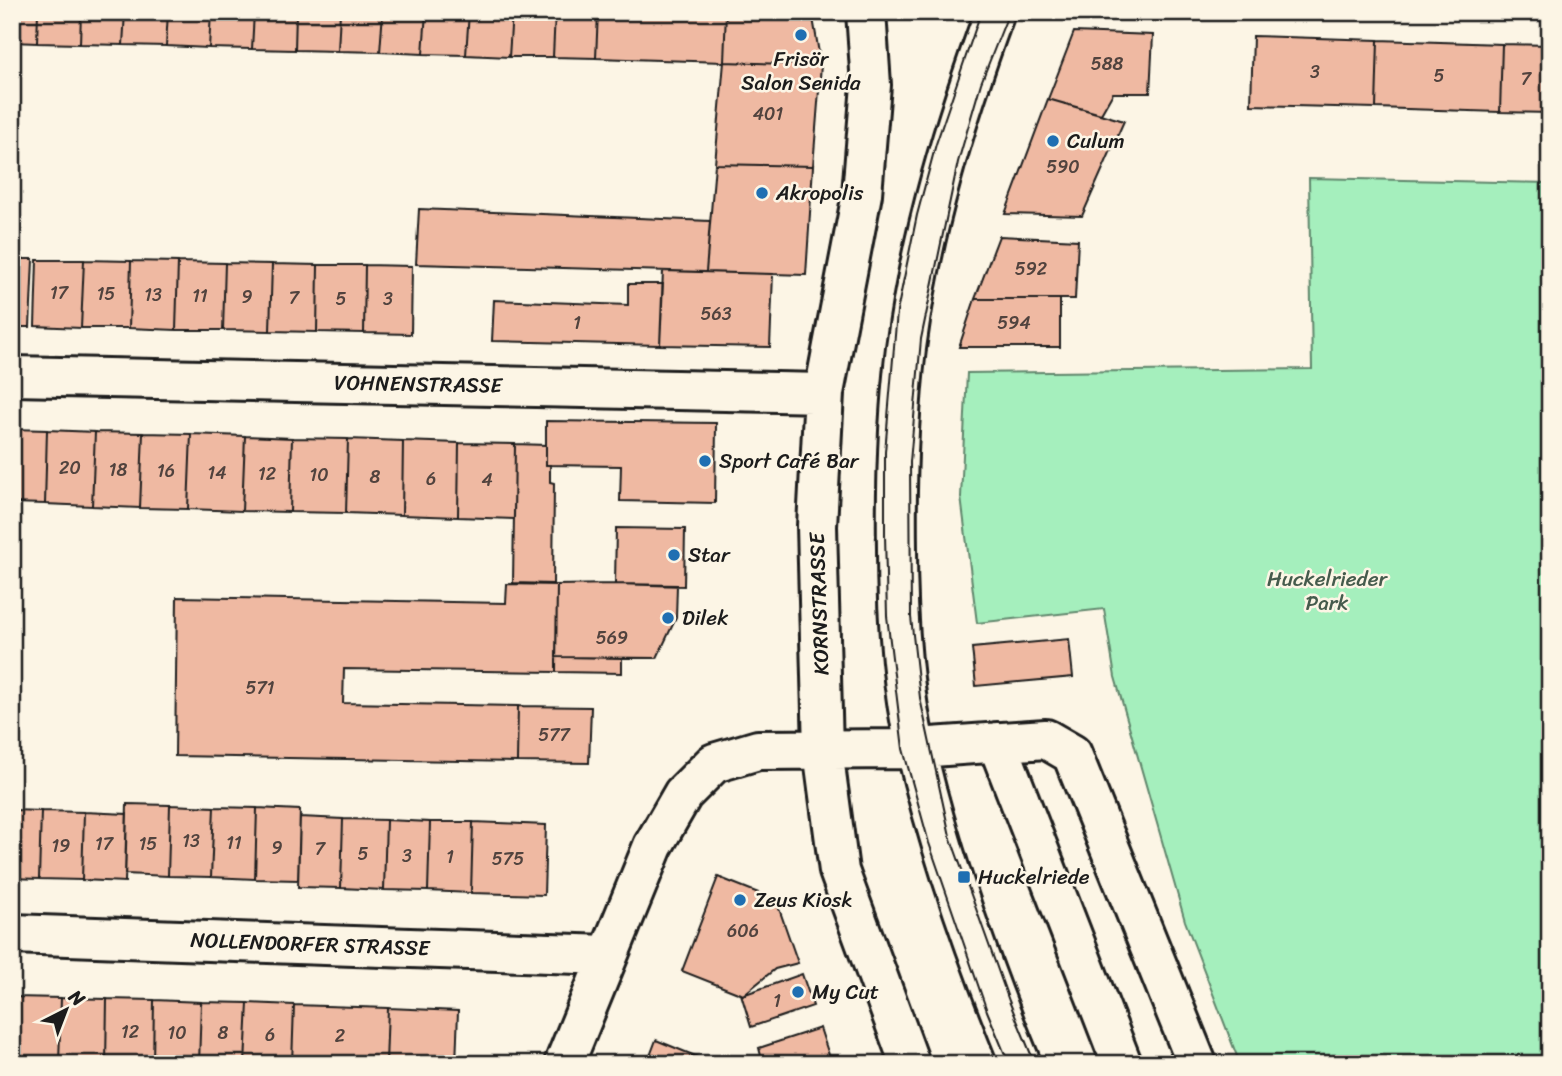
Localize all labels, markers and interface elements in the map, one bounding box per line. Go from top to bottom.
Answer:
marker: Frisör Salon Senida [793,27,809,43]
place label: Frisör Salon Senida [741,40,861,102]
house number: 588 [1091,48,1123,80]
house number: 3 [1310,56,1320,88]
house number: 5 [1434,60,1445,92]
house number: 7 [1521,63,1533,95]
house number: 401 [753,98,783,130]
place label: Culum [1067,122,1125,160]
marker: Culum [1045,133,1061,149]
house number: 590 [1046,151,1080,183]
place label: Akropolis [775,174,864,212]
marker: Akropolis [754,185,770,201]
house number: 592 [1015,253,1047,285]
house number: 17 [50,277,70,309]
house number: 15 [97,278,115,310]
house number: 13 [144,279,162,311]
house number: 11 [192,280,208,312]
house number: 9 [241,281,253,313]
house number: 7 [289,282,301,314]
house number: 5 [336,283,347,315]
house number: 3 [383,283,393,315]
house number: 563 [700,298,732,330]
house number: 1 [573,307,581,339]
house number: 594 [997,307,1031,339]
street label: VOHNENSTRASSE [334,364,504,404]
place label: Sport Café Bar [719,442,860,480]
house number: 20 [59,452,81,484]
marker: Sport Café Bar [697,453,713,469]
house number: 18 [109,454,127,486]
house number: 16 [157,455,175,487]
house number: 14 [208,457,226,489]
house number: 12 [258,458,276,490]
house number: 10 [309,459,329,491]
house number: 8 [370,461,381,493]
house number: 6 [426,463,436,495]
house number: 4 [481,464,493,496]
street label: KORNSTRASSE [797,531,840,676]
place label: Star [688,536,731,574]
marker: Star [666,547,682,563]
park label: Huckelrieder Park [1267,560,1388,622]
place label: Dilek [682,599,728,637]
marker: Dilek [660,610,676,626]
house number: 569 [596,622,628,654]
house number: 571 [246,672,275,704]
house number: 577 [538,719,571,751]
house number: 13 [182,825,200,857]
house number: 11 [226,827,242,859]
house number: 17 [95,828,115,860]
house number: 15 [139,828,157,860]
house number: 19 [52,830,70,862]
house number: 9 [271,832,283,864]
house number: 7 [315,833,327,865]
house number: 5 [358,838,369,870]
house number: 3 [402,840,412,872]
house number: 1 [446,841,454,873]
house number: 575 [492,843,524,875]
place label: Huckelriede [978,858,1090,896]
marker: Huckelriede [956,869,972,885]
place label: Zeus Kiosk [754,881,853,919]
marker: Zeus Kiosk [732,892,748,908]
house number: 606 [727,915,759,947]
street label: NOLLENDORFER STRASSE [190,921,431,967]
place label: My Cut [812,973,879,1011]
north arrow [32,974,102,1044]
text: N [60,980,94,1015]
marker: My Cut [790,984,806,1000]
house number: 1 [773,985,781,1017]
house number: 12 [121,1016,139,1048]
house number: 10 [167,1017,187,1049]
house number: 8 [218,1017,229,1049]
house number: 6 [265,1019,275,1051]
house number: 2 [335,1020,345,1052]

